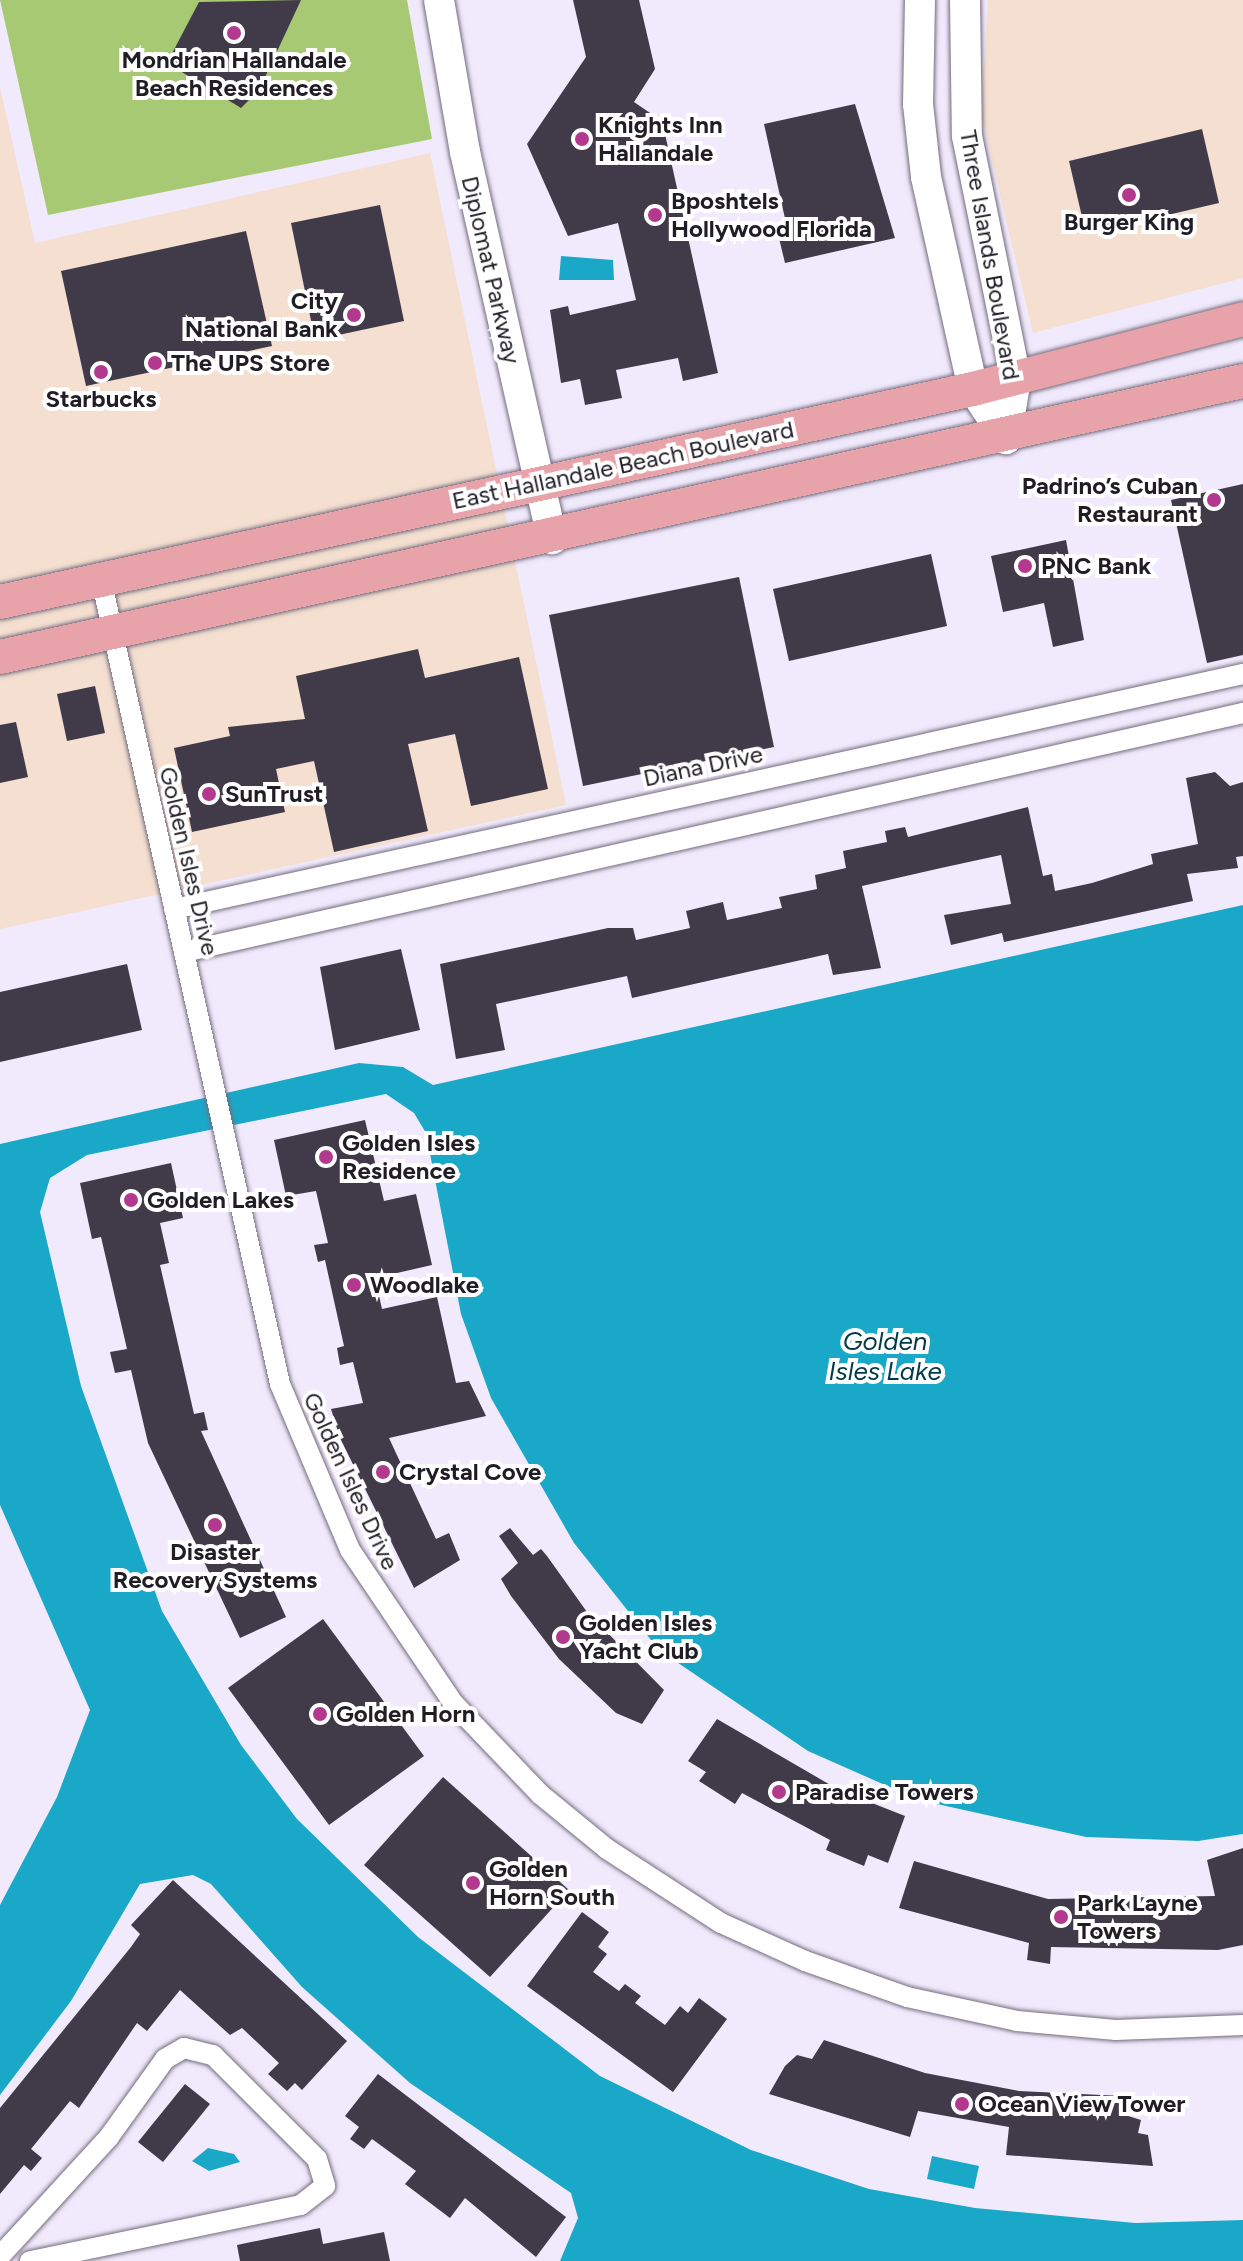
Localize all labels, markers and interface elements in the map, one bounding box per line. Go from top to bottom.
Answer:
marker: Mondrian Hallandale Beach Residences [225,24,243,42]
place label: Mondrian Hallandale Beach Residences [121,46,347,102]
place label: Knights Inn Hallandale [598,111,723,167]
street label: Three Islands Boulevard [954,128,1026,382]
marker: Knights Inn Hallandale [573,130,591,148]
street label: Diplomat Parkway [455,173,527,367]
marker: Burger King [1120,186,1138,204]
place label: Bposhtels Hollywood Florida [671,187,872,243]
marker: Bposhtels Hollywood Florida [646,206,664,224]
place label: Burger King [1064,208,1194,236]
place label: City National Bank [185,287,338,343]
marker: City National Bank [345,306,363,324]
place label: The UPS Store [171,349,330,377]
marker: The UPS Store [146,354,164,372]
marker: Starbucks [92,363,110,381]
place label: Starbucks [45,385,157,413]
street label: East Hallandale Beach Boulevard [449,415,797,515]
place label: Padrino’s Cuban Restaurant [1022,472,1198,528]
marker: Padrino’s Cuban Restaurant [1205,491,1223,509]
place label: PNC Bank [1041,552,1151,580]
marker: PNC Bank [1016,557,1034,575]
street label: Diana Drive [641,739,765,793]
street label: Golden Isles Drive [153,764,225,958]
place label: SunTrust [225,780,323,808]
marker: SunTrust [200,785,218,803]
place label: Golden Isles Residence [342,1129,475,1185]
marker: Golden Isles Residence [317,1148,335,1166]
place label: Golden Lakes [147,1186,294,1214]
marker: Golden Lakes [122,1191,140,1209]
place label: Woodlake [370,1271,479,1299]
marker: Woodlake [345,1276,363,1294]
water label: Golden Isles Lake [828,1326,942,1388]
street label: Golden Isles Drive [297,1388,405,1574]
place label: Crystal Cove [399,1458,541,1486]
marker: Crystal Cove [374,1463,392,1481]
marker: Disaster Recovery Systems [206,1516,224,1534]
place label: Disaster Recovery Systems [113,1538,317,1594]
place label: Golden Isles Yacht Club [579,1609,712,1665]
marker: Golden Isles Yacht Club [554,1628,572,1646]
place label: Golden Horn [336,1700,475,1728]
marker: Golden Horn [311,1705,329,1723]
place label: Paradise Towers [795,1778,974,1806]
marker: Paradise Towers [770,1783,788,1801]
place label: Golden Horn South [489,1855,615,1911]
marker: Golden Horn South [464,1874,482,1892]
place label: Park Layne Towers [1077,1889,1198,1945]
marker: Park Layne Towers [1052,1908,1070,1926]
place label: Ocean View Tower [978,2090,1185,2118]
marker: Ocean View Tower [953,2095,971,2113]

